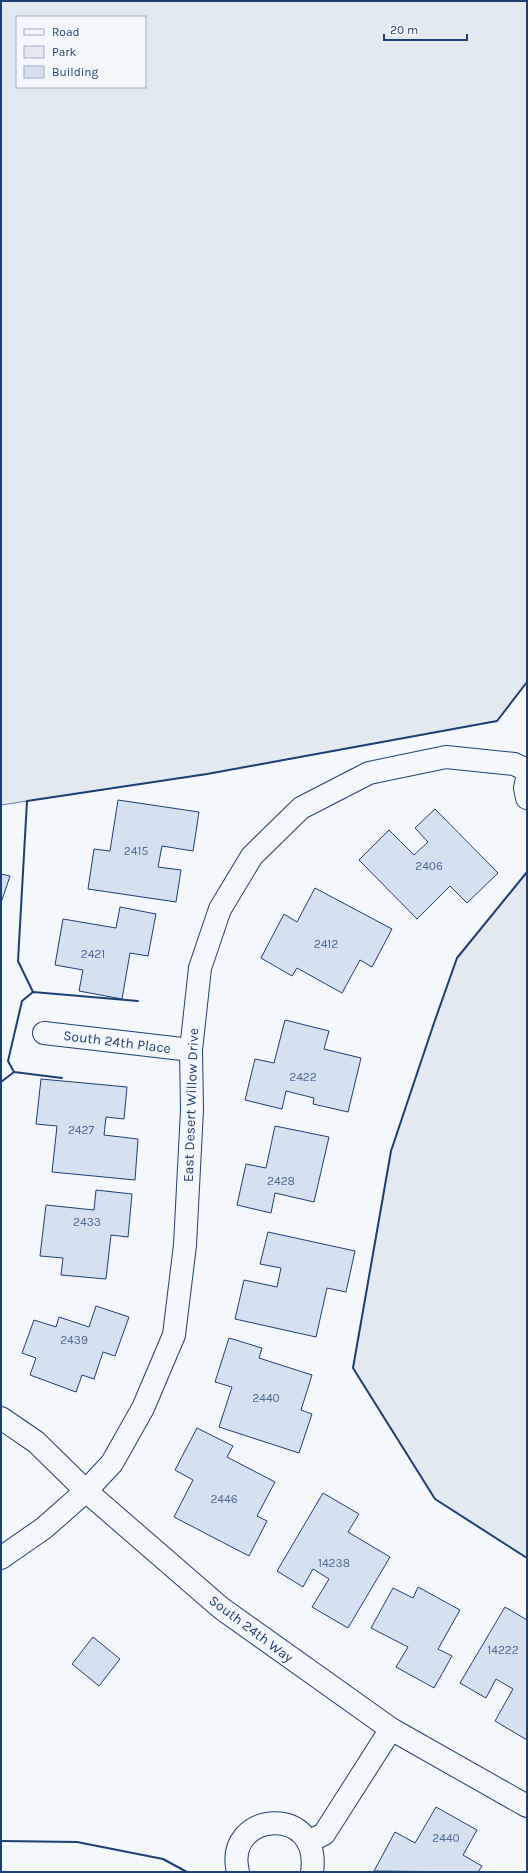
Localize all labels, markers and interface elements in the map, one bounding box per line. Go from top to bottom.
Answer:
legend [16,16,146,88]
scale bar [384,16,467,42]
text: 20 m [390,23,418,37]
text: Road [52,25,80,39]
text: Park [52,45,77,59]
text: Building [52,65,99,79]
house number: 2415 [124,844,148,858]
house number: 2406 [415,859,443,873]
house number: 2412 [314,937,338,951]
house number: 2421 [81,947,105,961]
street label: South 24th Place [62,1027,172,1057]
street label: East Desert Willow Drive [180,1028,202,1182]
house number: 2422 [289,1070,317,1084]
house number: 2427 [68,1123,94,1137]
house number: 2428 [267,1174,295,1188]
house number: 2433 [73,1215,101,1229]
house number: 2439 [60,1333,88,1347]
house number: 2440 [252,1391,280,1405]
house number: 2446 [210,1492,238,1506]
house number: 14238 [318,1556,350,1570]
street label: South 24th Way [206,1592,297,1666]
house number: 14222 [487,1643,519,1657]
house number: 2440 [432,1831,460,1845]

